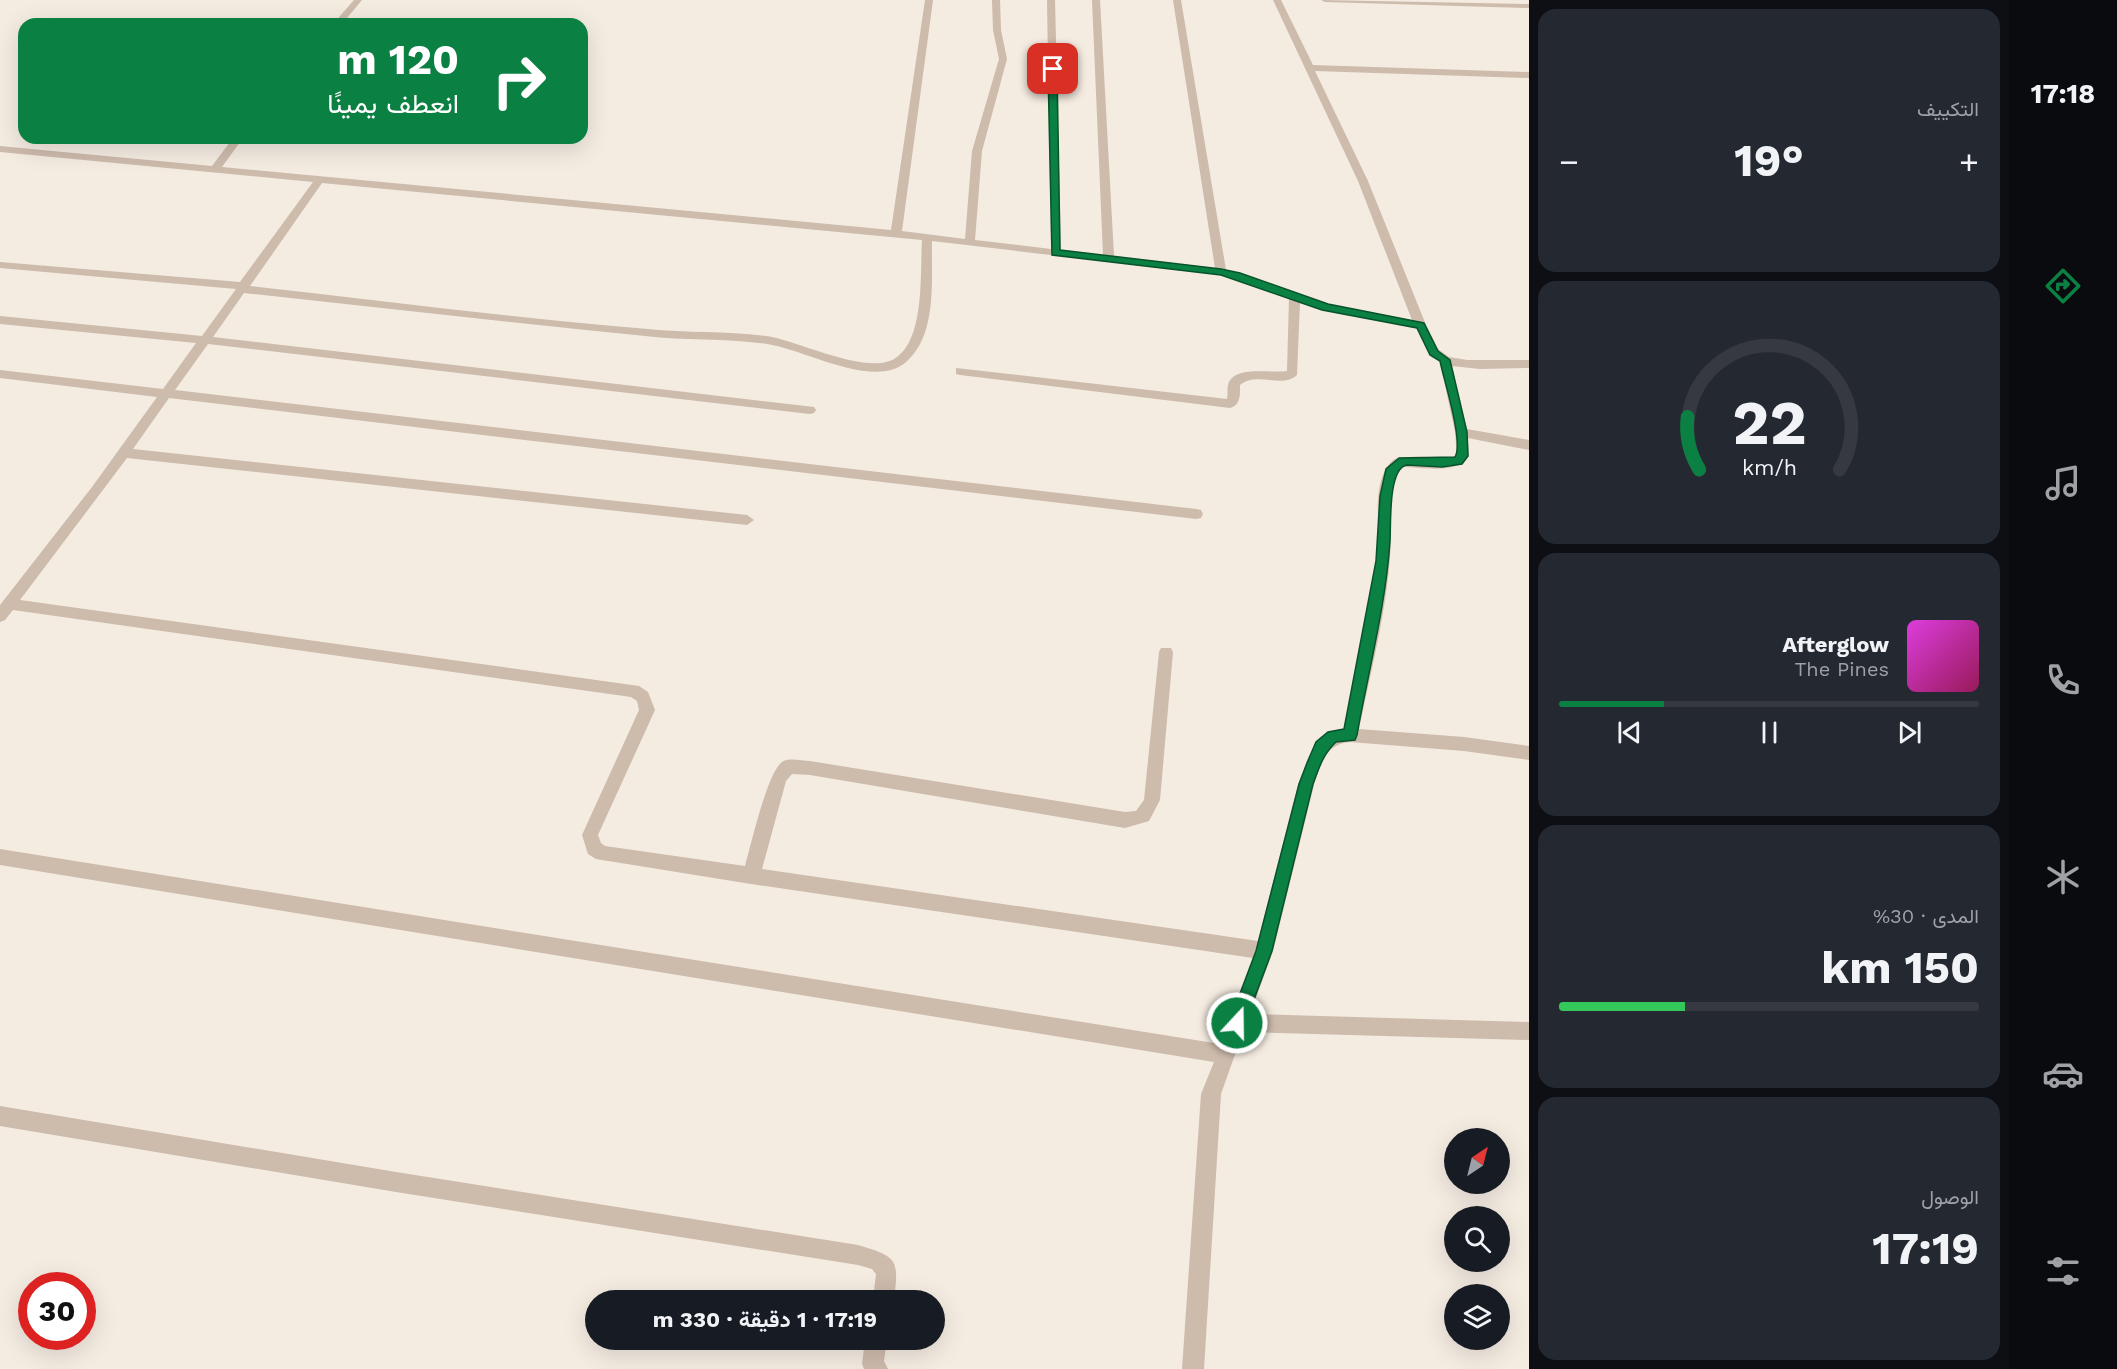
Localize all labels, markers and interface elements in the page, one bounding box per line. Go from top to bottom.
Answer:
text: 120 m [337,35,459,84]
icon: right [480,42,558,120]
pin [1027,43,1078,94]
icon: arrive [1036,52,1069,85]
text: 17:18 [2031,78,2095,110]
text: انعطف يمينًا [327,88,459,120]
text: التكييف [1917,97,1979,121]
text: 19° [1734,134,1804,187]
text: − [1559,142,1579,181]
text: + [1959,142,1979,181]
icon: directions [2042,265,2084,307]
text: 22 [1732,386,1806,459]
text: km/h [1741,455,1797,480]
icon: music [2042,462,2084,504]
text: Afterglow [1782,632,1889,657]
text: The Pines [1795,657,1889,681]
icon: phone [2042,659,2084,701]
icon: previous [1613,716,1646,749]
icon: pause [1753,716,1786,749]
icon: next [1893,716,1926,749]
icon: climate [2042,856,2084,898]
text: المدى · 30% [1873,904,1979,928]
text: 150 km [1821,941,1979,994]
position arrow [1205,991,1269,1055]
icon: car [2042,1053,2084,1095]
north arrow [1444,1128,1510,1194]
map controls [1444,1128,1510,1350]
text: الوصول [1921,1185,1979,1209]
button: search [1444,1206,1510,1272]
text: 17:19 [1872,1222,1979,1275]
icon: filters [2042,1250,2084,1292]
speed limit sign: 30 [18,1272,96,1350]
button: layers [1444,1284,1510,1350]
text: 17:19 · 1 دقيقة · 330 m [653,1307,877,1332]

